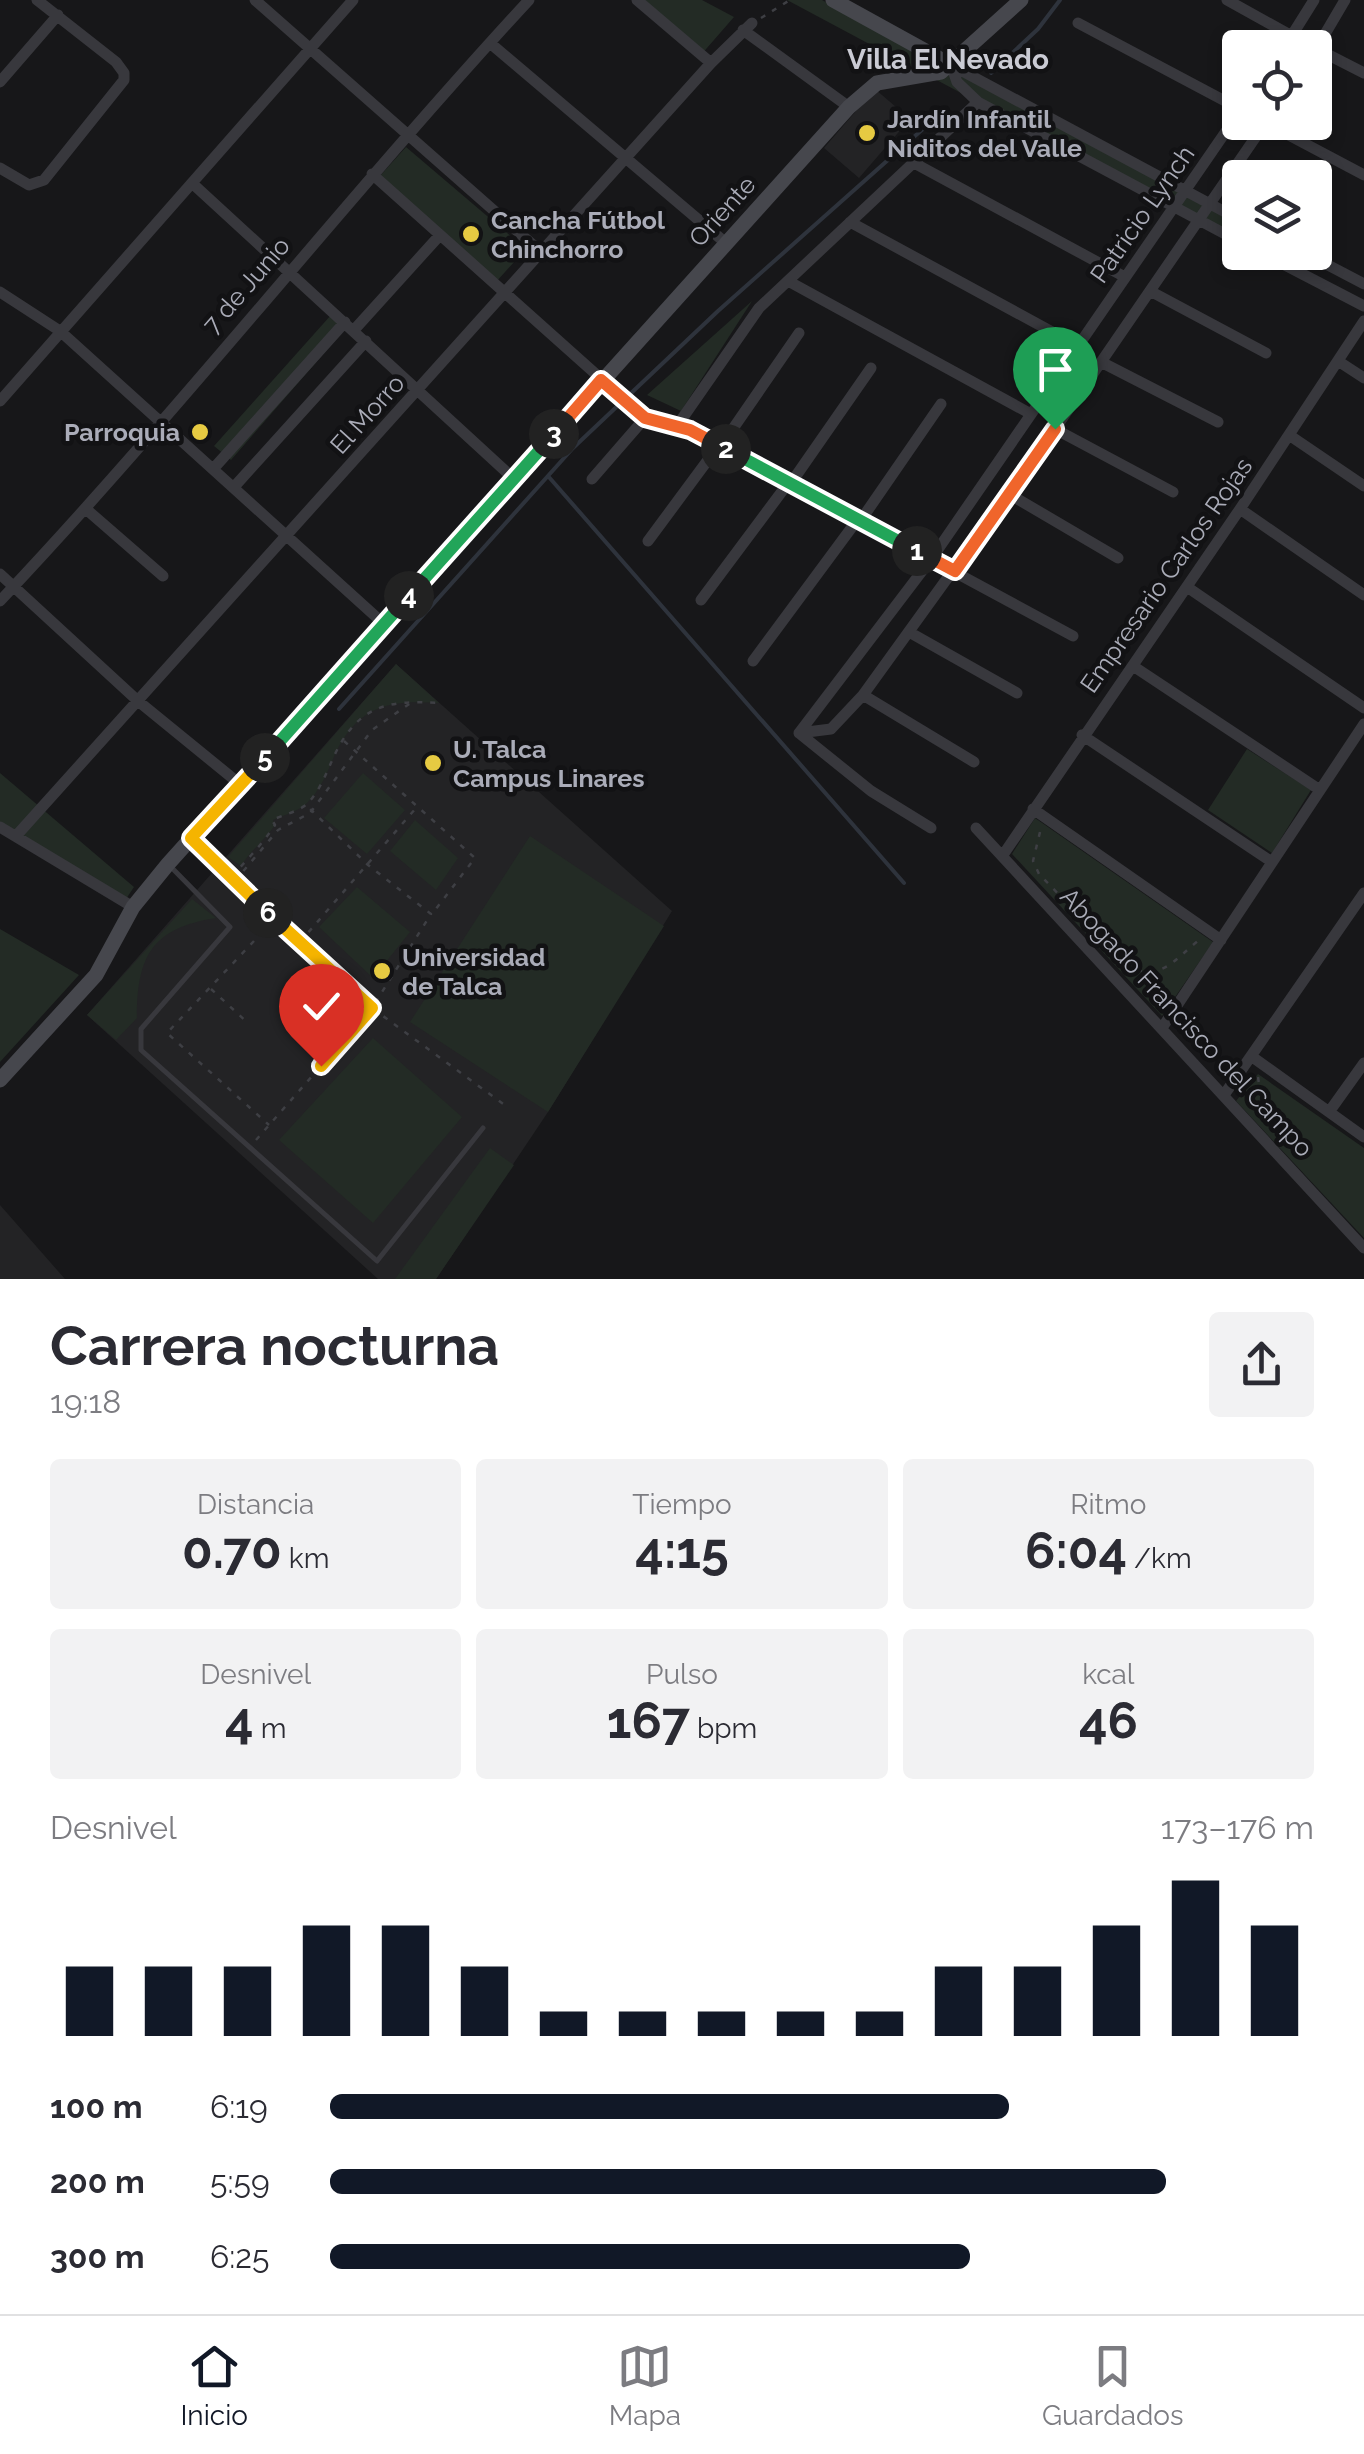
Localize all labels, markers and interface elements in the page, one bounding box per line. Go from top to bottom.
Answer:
map controls [1222,30,1332,270]
button: locate [1222,30,1332,140]
district label: Villa El Nevado [847,43,1049,76]
place label: Jardín Infantil Niditos del Valle [887,104,1082,163]
marker: Jardín Infantil Niditos del Valle [856,122,878,144]
street label: Patricio Lynch [1084,139,1200,289]
button: layers [1222,160,1332,270]
street label: Oriente [682,169,762,253]
place label: Cancha Fútbol Chinchorro [491,205,665,264]
marker: Cancha Fútbol Chinchorro [460,223,482,245]
street label: 7 de Junio [196,231,296,339]
pin [1013,327,1098,430]
icon: arrive [1028,342,1083,397]
street label: El Morro [324,368,410,460]
pin: 3 [529,409,579,459]
place label: Parroquia [64,417,180,447]
text: 3 [546,417,562,450]
marker: Parroquia [189,421,211,443]
pin: 2 [701,424,751,474]
text: 2 [718,432,734,465]
street label: Empresario Carlos Rojas [1074,452,1258,698]
pin: 1 [892,526,942,576]
text: 1 [910,534,924,567]
pin: 4 [384,571,434,621]
text: 4 [401,579,417,612]
pin: 5 [240,733,290,783]
place label: U. Talca Campus Linares [453,734,645,793]
text: 5 [257,741,273,774]
marker: U. Talca Campus Linares [422,752,444,774]
street label: Abogado Francisco del Campo [1054,881,1320,1163]
pin: 6 [243,888,293,938]
text: 6 [260,896,277,929]
place label: Universidad de Talca [402,942,545,1001]
marker: Universidad de Talca [371,960,393,982]
pin [279,964,364,1067]
icon: check [294,979,349,1034]
button: share [1209,1312,1314,1417]
text: Carrera nocturna [50,1313,499,1378]
text: 19:18 [50,1383,121,1420]
text: Distancia [197,1488,314,1521]
text: Tiempo [632,1488,732,1521]
text: Ritmo [1070,1488,1146,1521]
text: 0.70 [182,1521,282,1580]
text: 4:15 [635,1521,729,1580]
text: 6:04 [1025,1521,1127,1580]
text: km [282,1542,329,1575]
text: /km [1127,1542,1192,1575]
text: Desnivel [200,1658,311,1691]
text: Pulso [646,1658,718,1691]
text: kcal [1082,1658,1135,1691]
text: 4 [225,1691,254,1750]
text: 167 [607,1691,690,1750]
text: 46 [1079,1691,1138,1750]
text: m [254,1712,286,1745]
text: bpm [690,1712,757,1745]
text: Desnivel [50,1809,177,1846]
text: 173–176 m [1161,1809,1314,1846]
text: 100 m [50,2088,143,2125]
text: 6:19 [210,2088,268,2125]
text: 200 m [50,2163,145,2200]
text: 5:59 [210,2163,270,2200]
text: 300 m [50,2238,145,2275]
text: 6:25 [210,2238,269,2275]
tab: Inicio [180,2339,248,2432]
tab: Mapa [609,2339,681,2432]
tab: Guardados [1042,2339,1184,2432]

